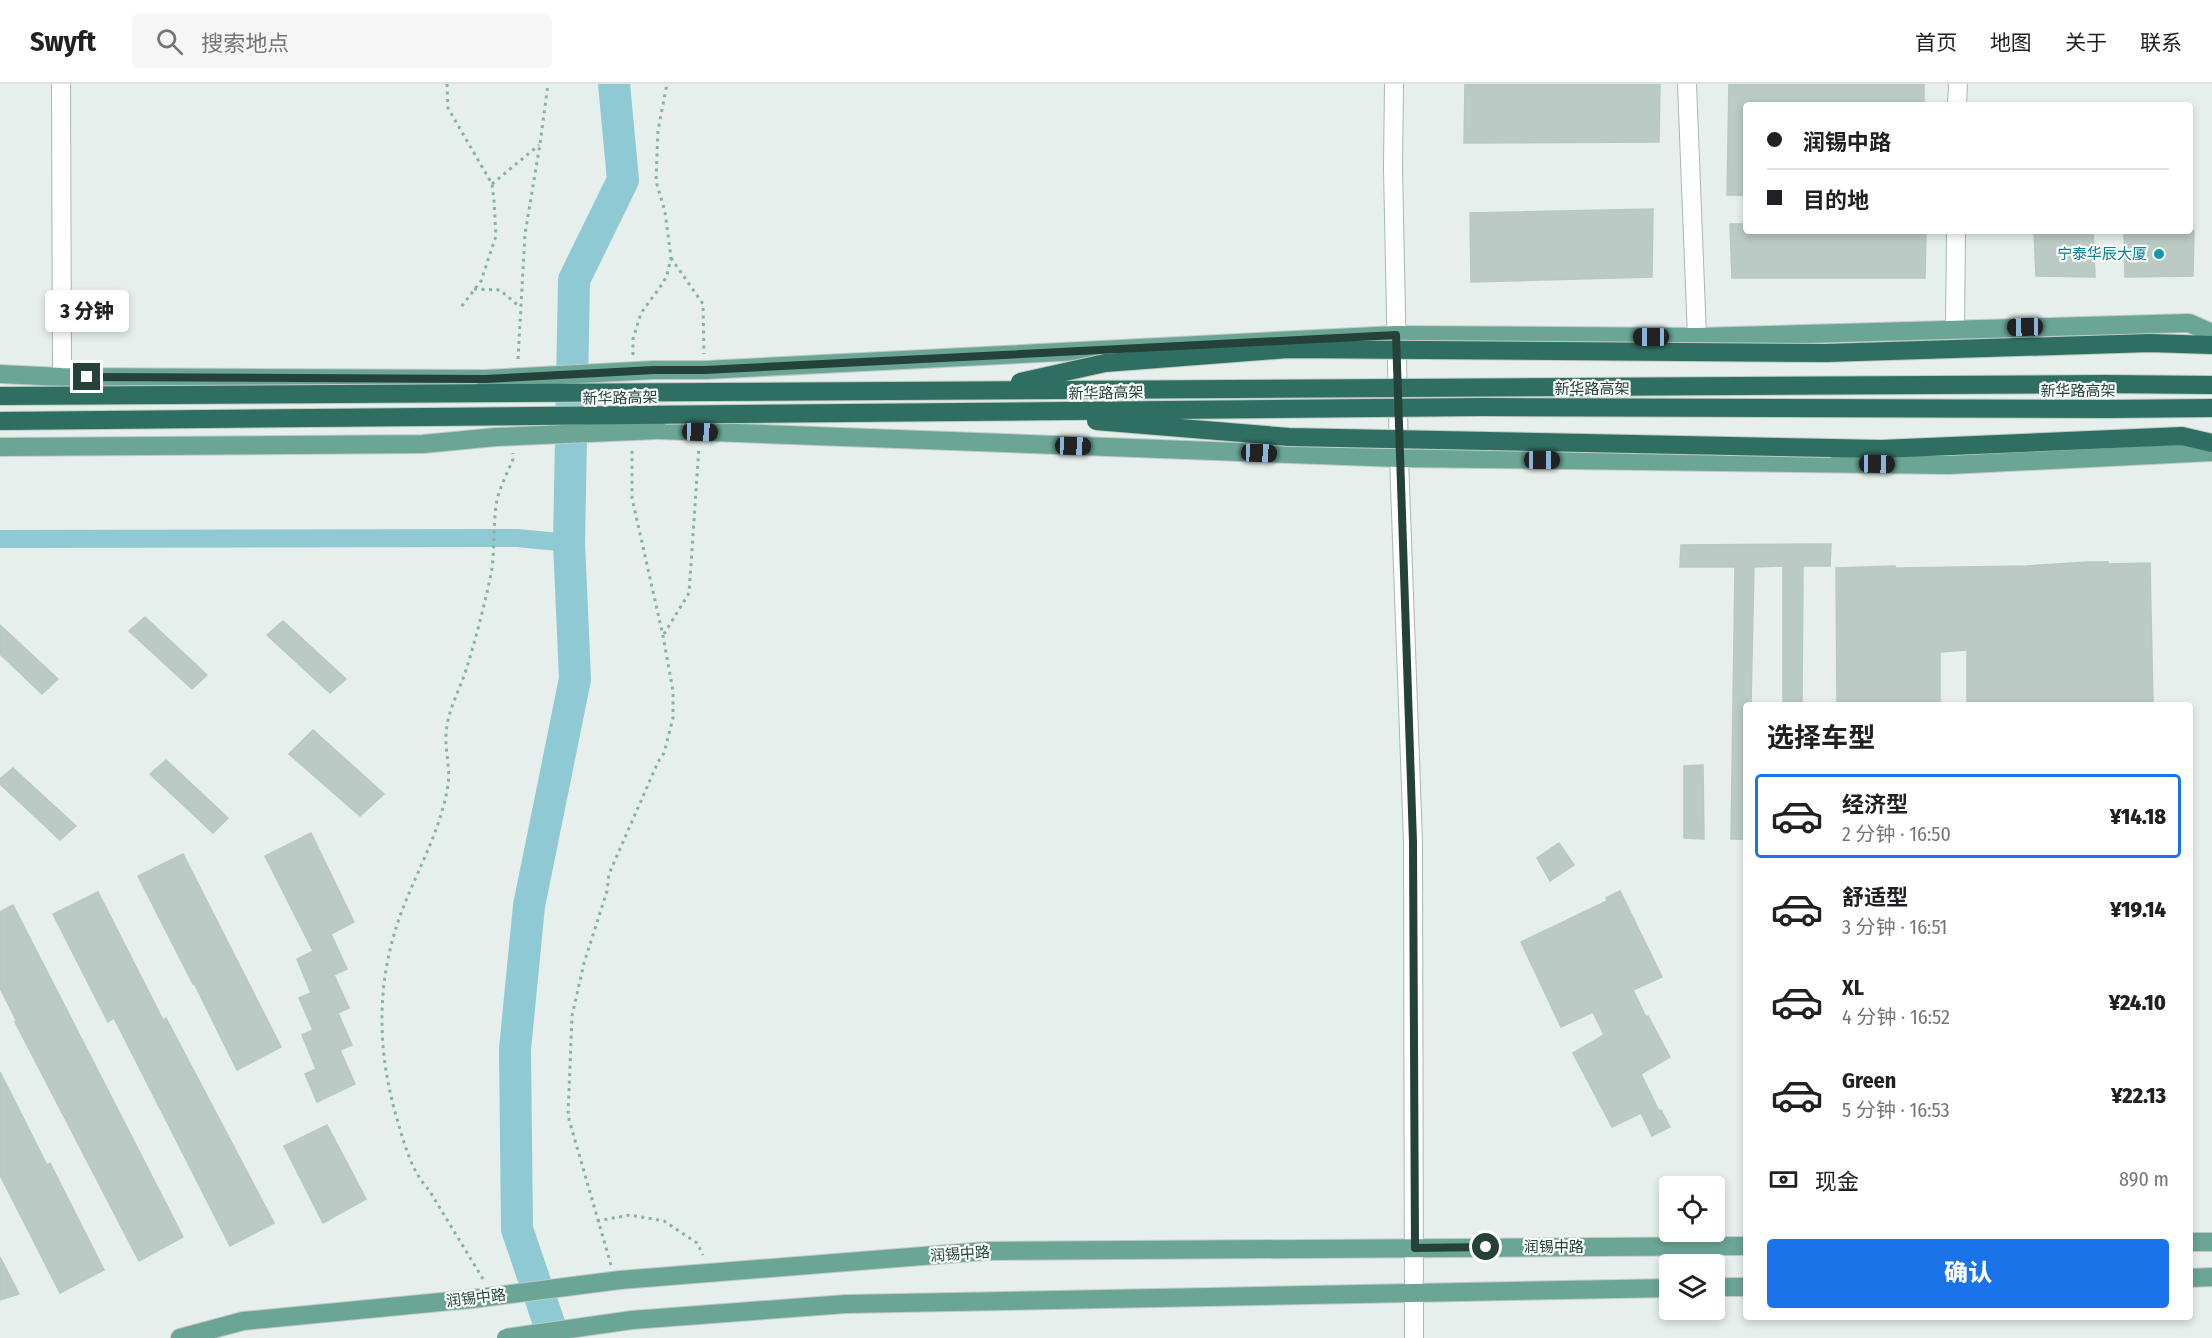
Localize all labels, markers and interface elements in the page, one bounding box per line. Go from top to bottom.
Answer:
search box [132,14,552,68]
text: Swyft [30,25,96,58]
icon: search [153,25,186,58]
text: 搜索地点 [201,30,289,57]
text: 首页 [1915,30,1957,56]
text: 地图 [1990,30,2032,56]
text: 关于 [2065,30,2107,56]
text: 联系 [2140,30,2182,56]
text: 润锡中路 [1803,129,1891,156]
text: 目的地 [1803,187,1869,214]
place label: 宁泰华辰大厦 [2057,245,2147,263]
marker: 宁泰华辰大厦 [2152,247,2166,261]
callout: 3 分钟 [45,290,129,332]
text: 3 分钟 [60,299,114,323]
car [2007,318,2043,336]
car [1633,328,1669,346]
route end [73,363,100,390]
street label: 新华路高架 [1554,380,1630,398]
street label: 新华路高架 [2040,382,2116,400]
street label: 新华路高架 [1068,383,1144,403]
street label: 新华路高架 [582,388,658,408]
car [682,422,718,442]
car [1055,436,1091,456]
car [1241,443,1277,463]
car [1524,451,1560,469]
car [1859,455,1895,473]
text: 选择车型 [1767,722,1875,754]
icon: car [1770,789,1824,843]
text: 经济型 [1842,791,1908,818]
text: ¥14.18 [2110,803,2166,830]
text: 2 分钟 · 16:50 [1842,822,1951,846]
icon: car [1770,882,1824,936]
text: 舒适型 [1842,884,1908,911]
text: ¥19.14 [2110,896,2166,923]
text: 3 分钟 · 16:51 [1842,915,1947,939]
text: XL [1842,974,1864,1001]
icon: car [1770,975,1824,1029]
text: ¥24.10 [2109,989,2166,1016]
text: 4 分钟 · 16:52 [1842,1005,1950,1029]
text: Green [1842,1067,1896,1094]
icon: car [1770,1068,1824,1122]
text: ¥22.13 [2111,1082,2166,1109]
text: 5 分钟 · 16:53 [1842,1098,1950,1122]
icon: cash [1767,1163,1800,1196]
text: 890 m [2119,1167,2169,1191]
text: 现金 [1815,1168,1859,1195]
map controls [1659,1176,1725,1320]
button: locate [1659,1176,1725,1242]
route start [1472,1233,1499,1260]
street label: 润锡中路 [1524,1238,1584,1256]
button: 确认 [1767,1239,2169,1308]
street label: 润锡中路 [929,1243,991,1265]
button: layers [1659,1254,1725,1320]
street label: 润锡中路 [445,1285,507,1311]

